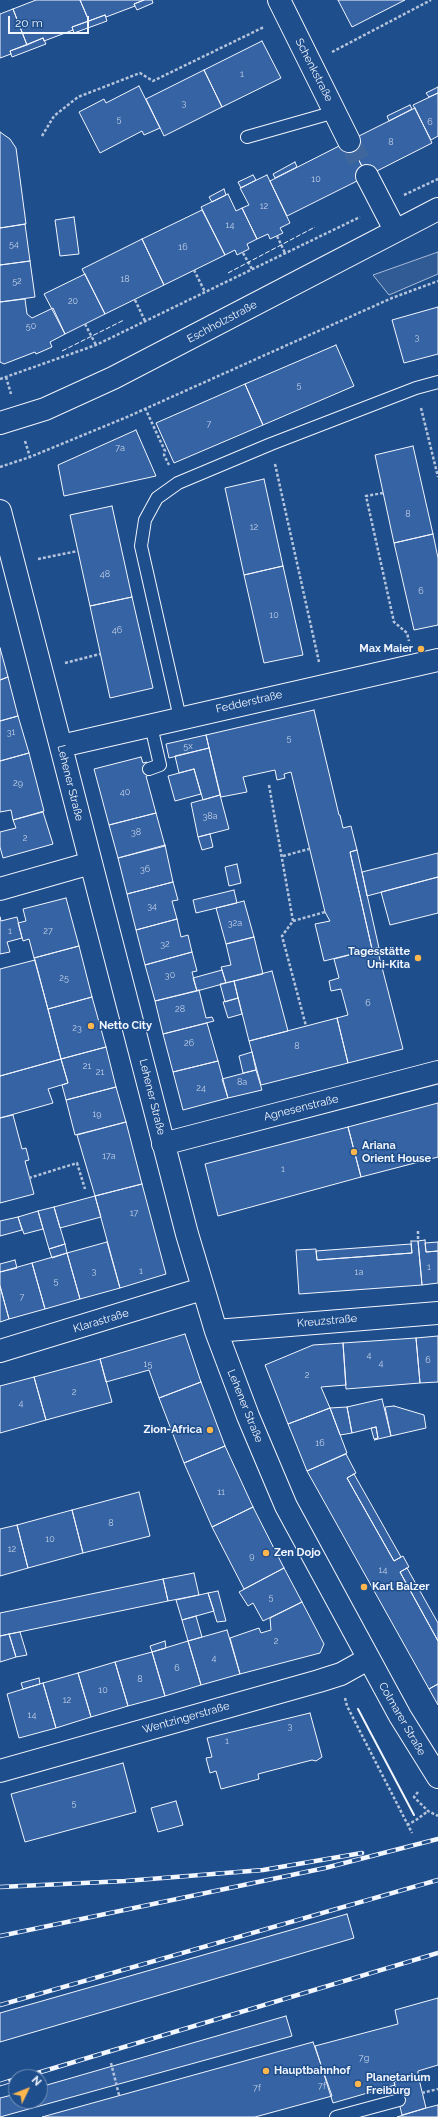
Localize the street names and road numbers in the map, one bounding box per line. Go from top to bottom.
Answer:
street label: Schenkstraße [292,36,336,104]
street label: Eschholzstraße [185,298,259,346]
street label: Fedderstraße [214,688,284,716]
street label: Lehener Straße [54,744,86,822]
street label: Lehener Straße [136,1058,168,1136]
street label: Agnesenstraße [262,1092,340,1124]
street label: Klarastraße [72,1306,130,1336]
street label: Kreuzstraße [296,1312,358,1330]
street label: Lehener Straße [224,1367,266,1445]
street label: Colmarer Straße [376,1680,428,1758]
street label: Wentzingerstraße [141,1699,231,1737]

